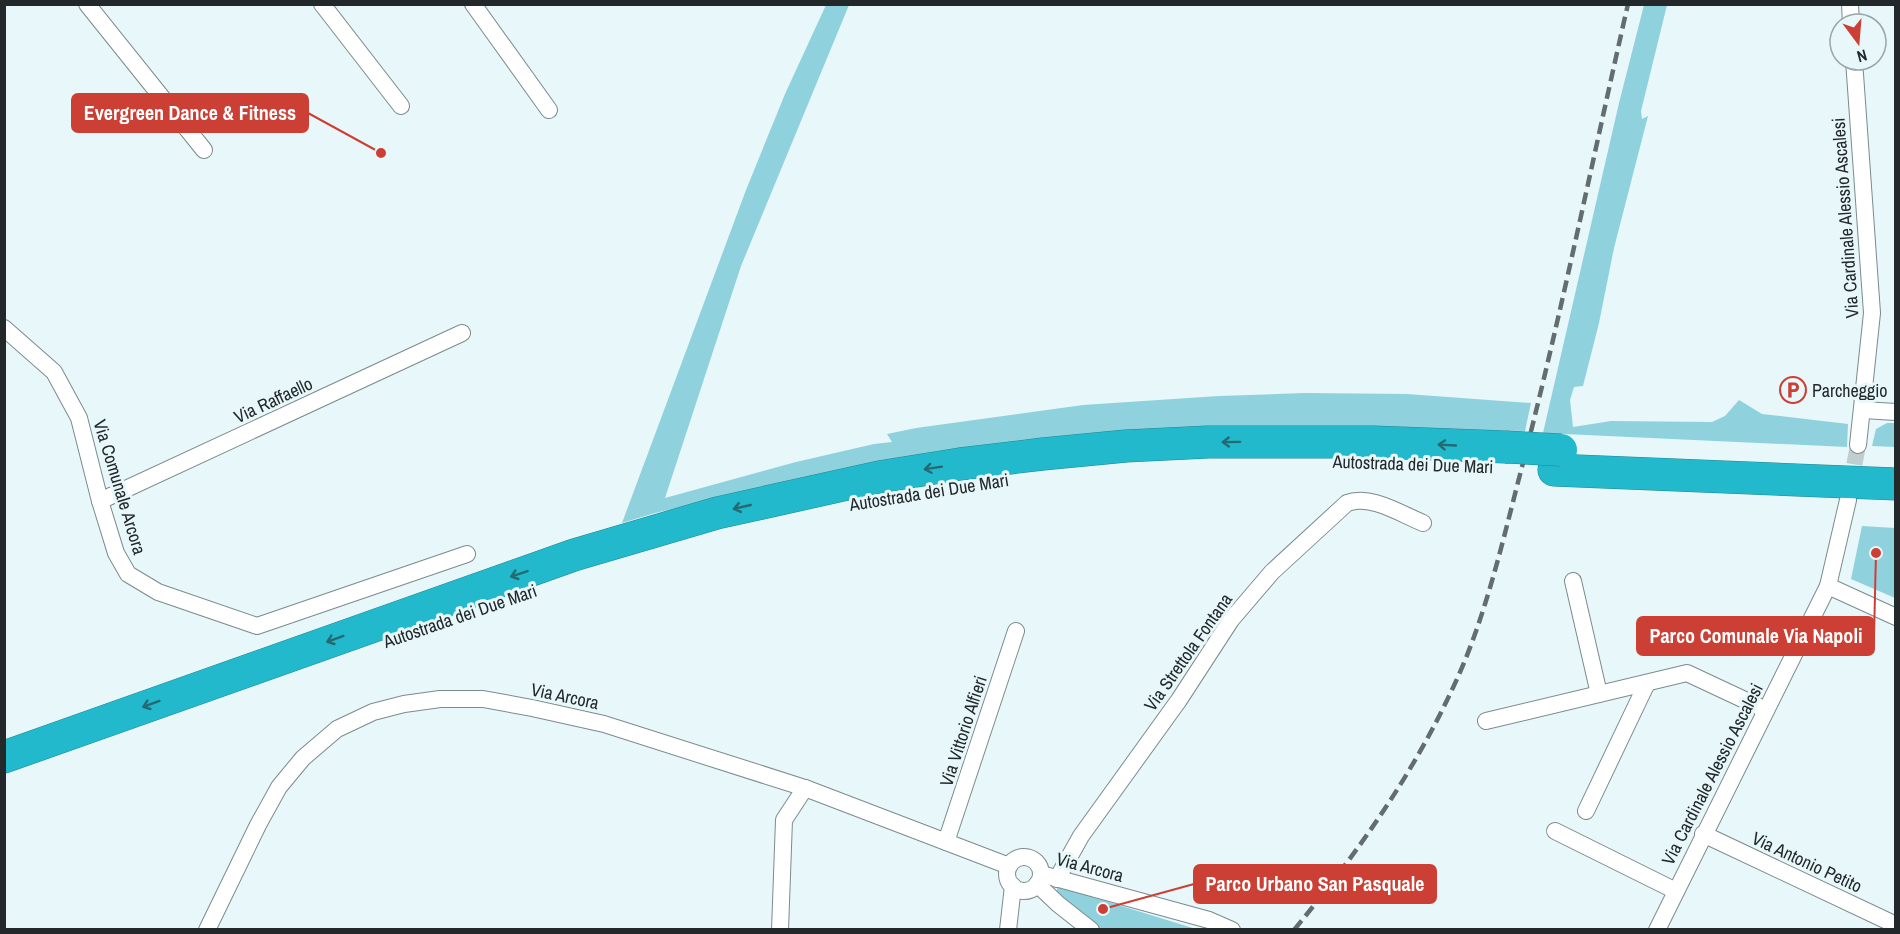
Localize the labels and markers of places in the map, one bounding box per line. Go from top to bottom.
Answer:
callout: Evergreen Dance & Fitness [72,94,308,132]
parking icon: Parcheggio [1778,375,1808,405]
place label: Parcheggio [1812,378,1888,403]
callout: Parco Comunale Via Napoli [1637,617,1874,655]
callout: Parco Urbano San Pasquale [1194,865,1436,903]

